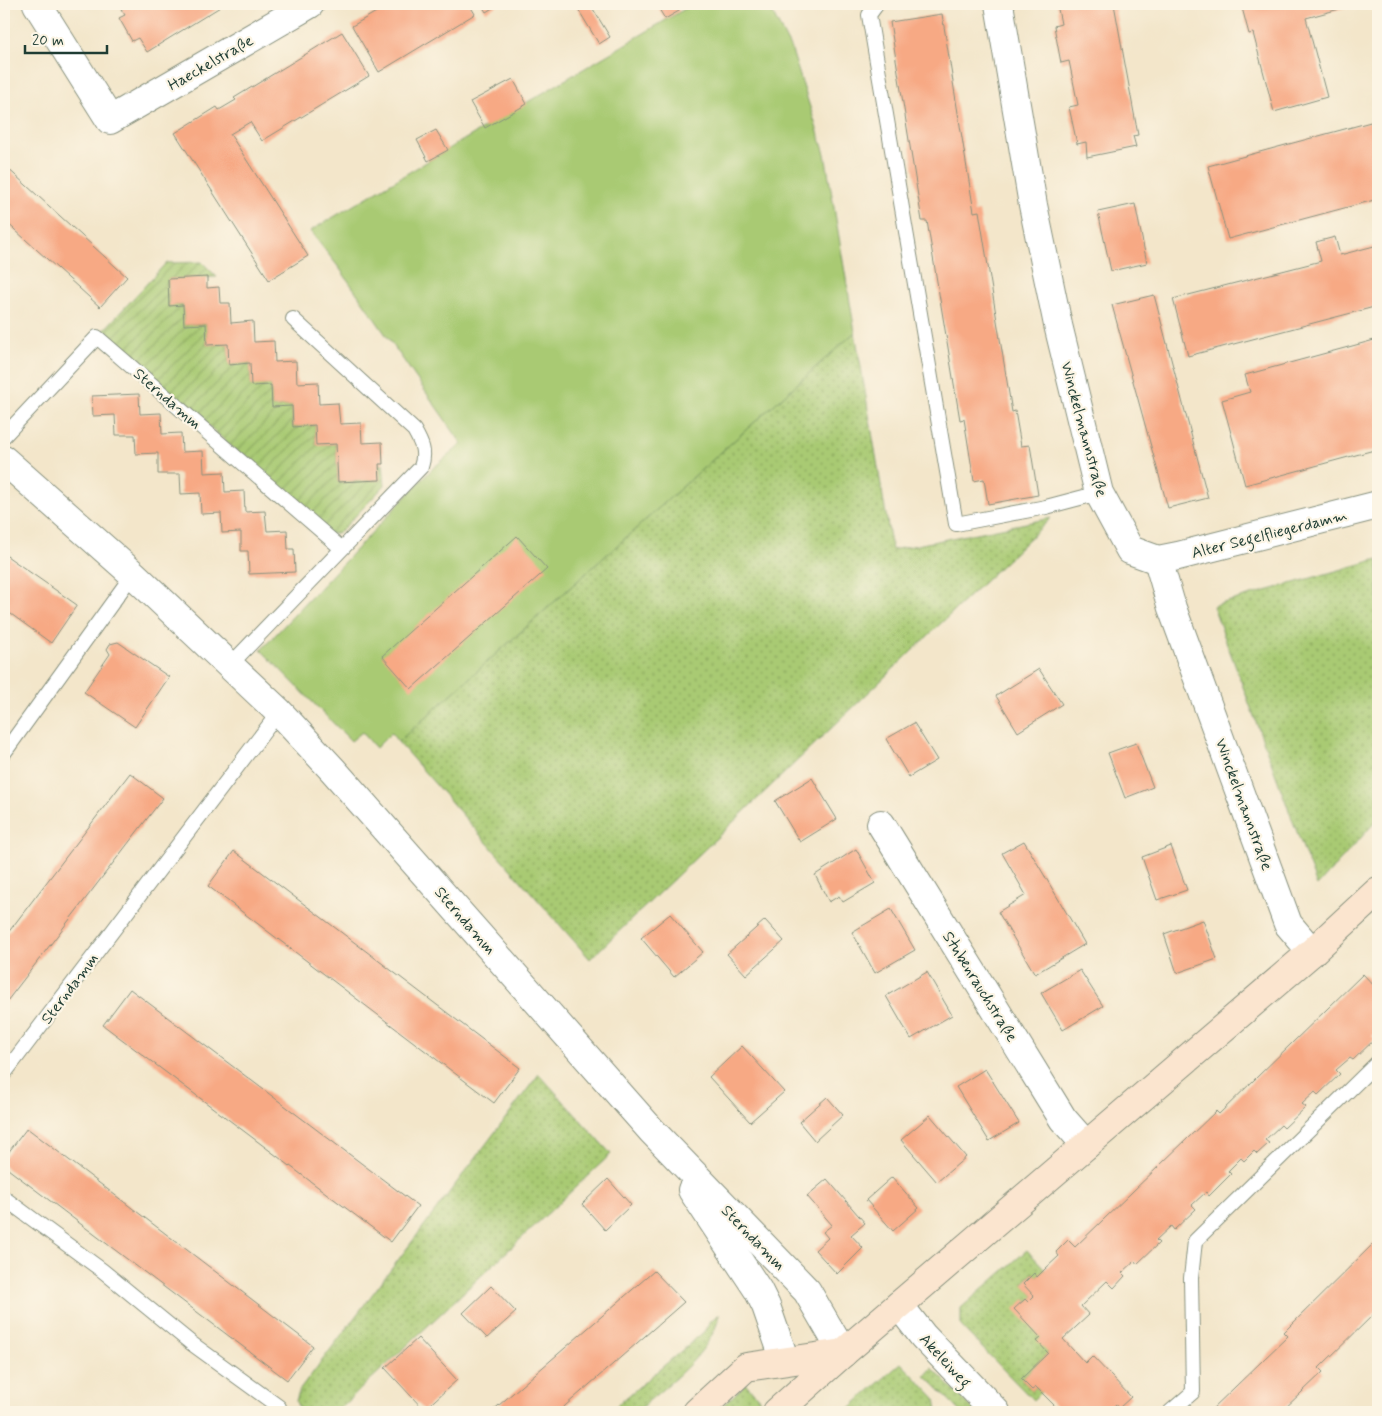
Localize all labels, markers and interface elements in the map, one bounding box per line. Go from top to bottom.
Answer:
scale bar [25,22,108,54]
street label: Haeckelstraße [164,30,257,96]
text: 20 m [32,31,64,51]
street label: Winckelmannstraße [1055,359,1112,499]
street label: Sterndamm [129,364,206,435]
street label: Alter Segelfliegerdamm [1189,505,1350,565]
street label: Winckelmannstraße [1210,736,1277,874]
street label: Sterndamm [429,882,500,959]
street label: Stubenrauchstraße [937,928,1022,1046]
street label: Sterndamm [37,949,104,1029]
street label: Sterndamm [716,1201,790,1275]
street label: Akeleiweg [914,1329,975,1393]

